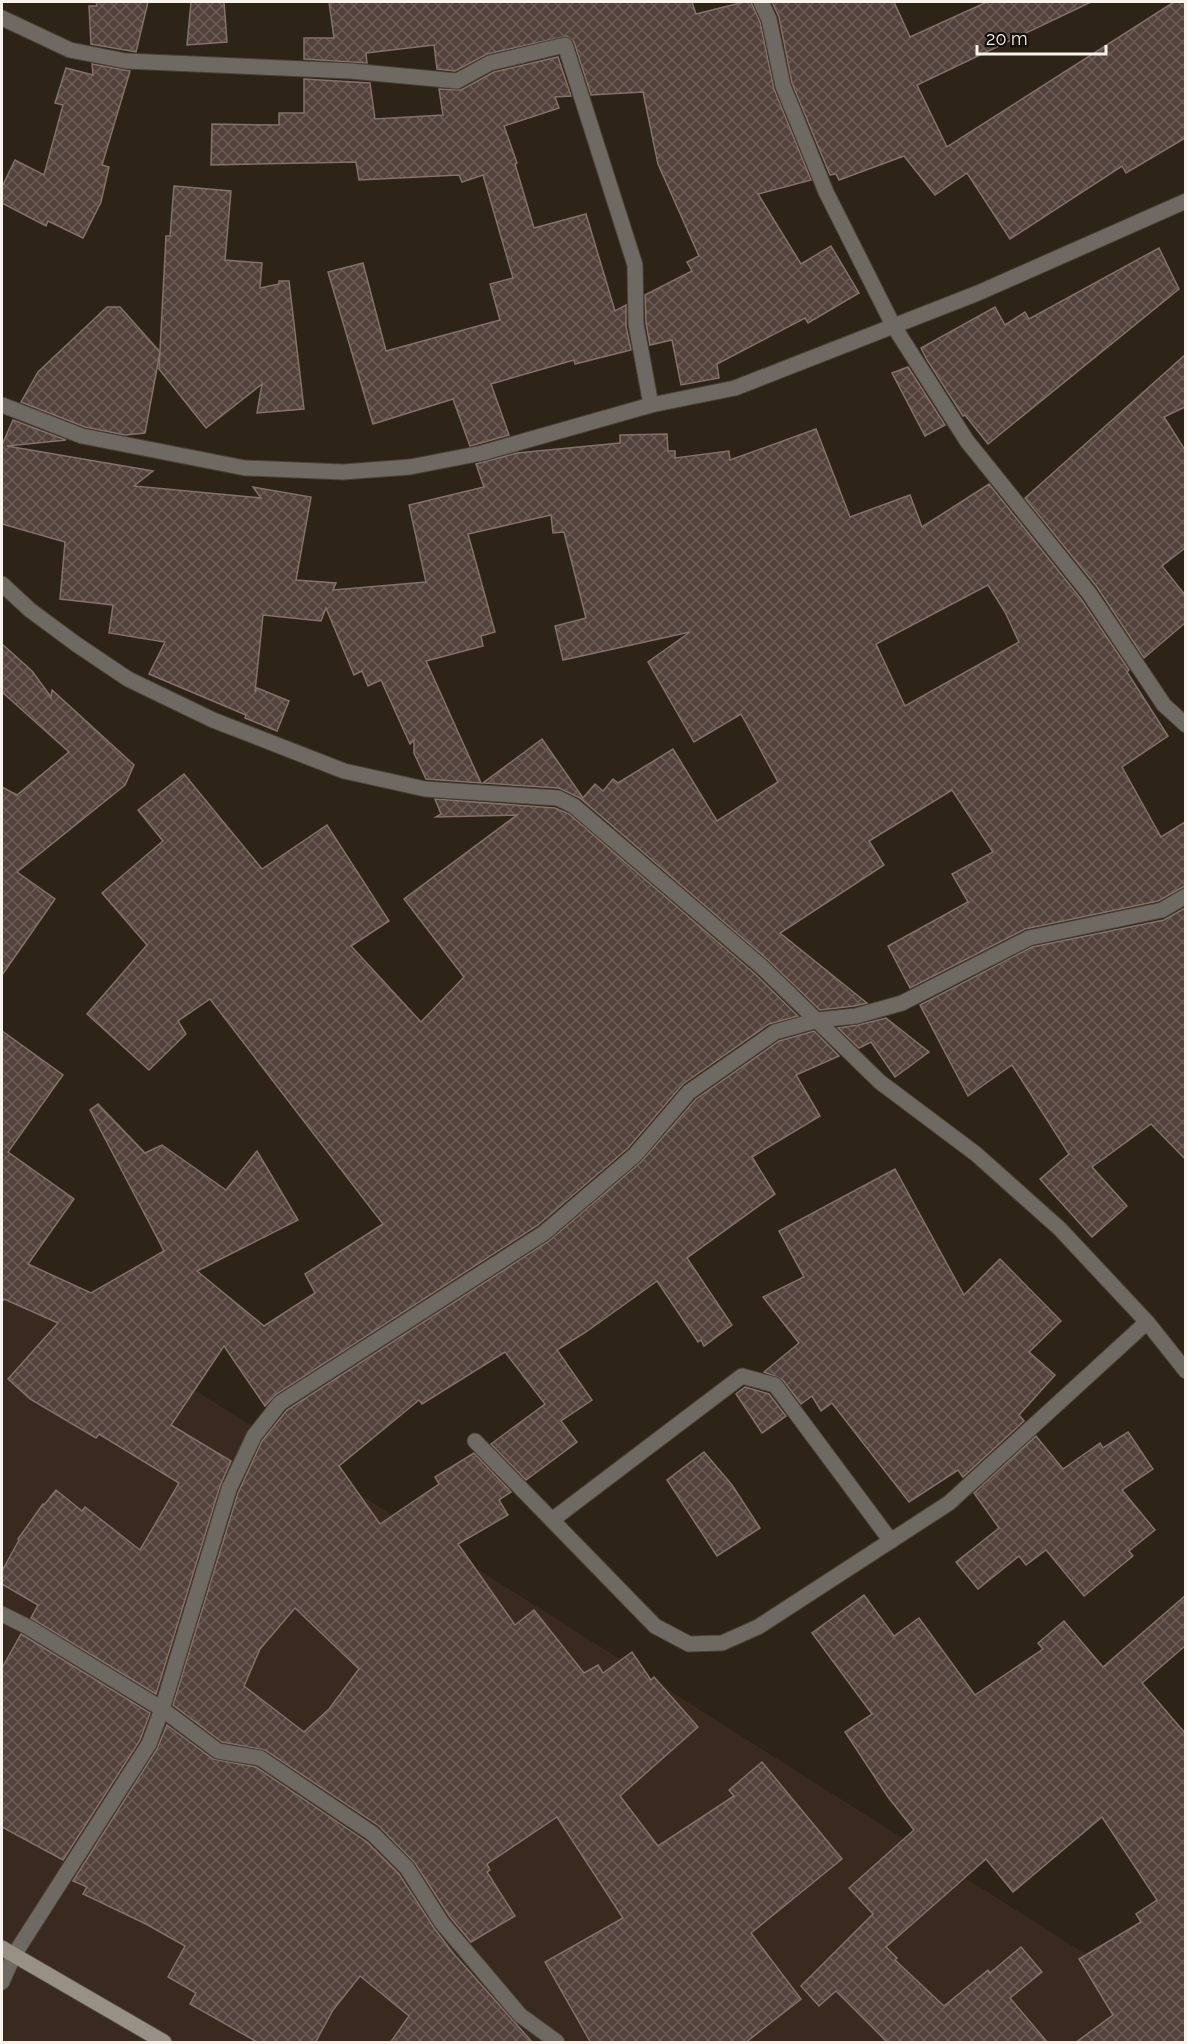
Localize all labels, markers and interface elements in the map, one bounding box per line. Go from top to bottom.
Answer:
scale bar [977,18,1106,56]
text: 20 m [986,28,1028,49]

